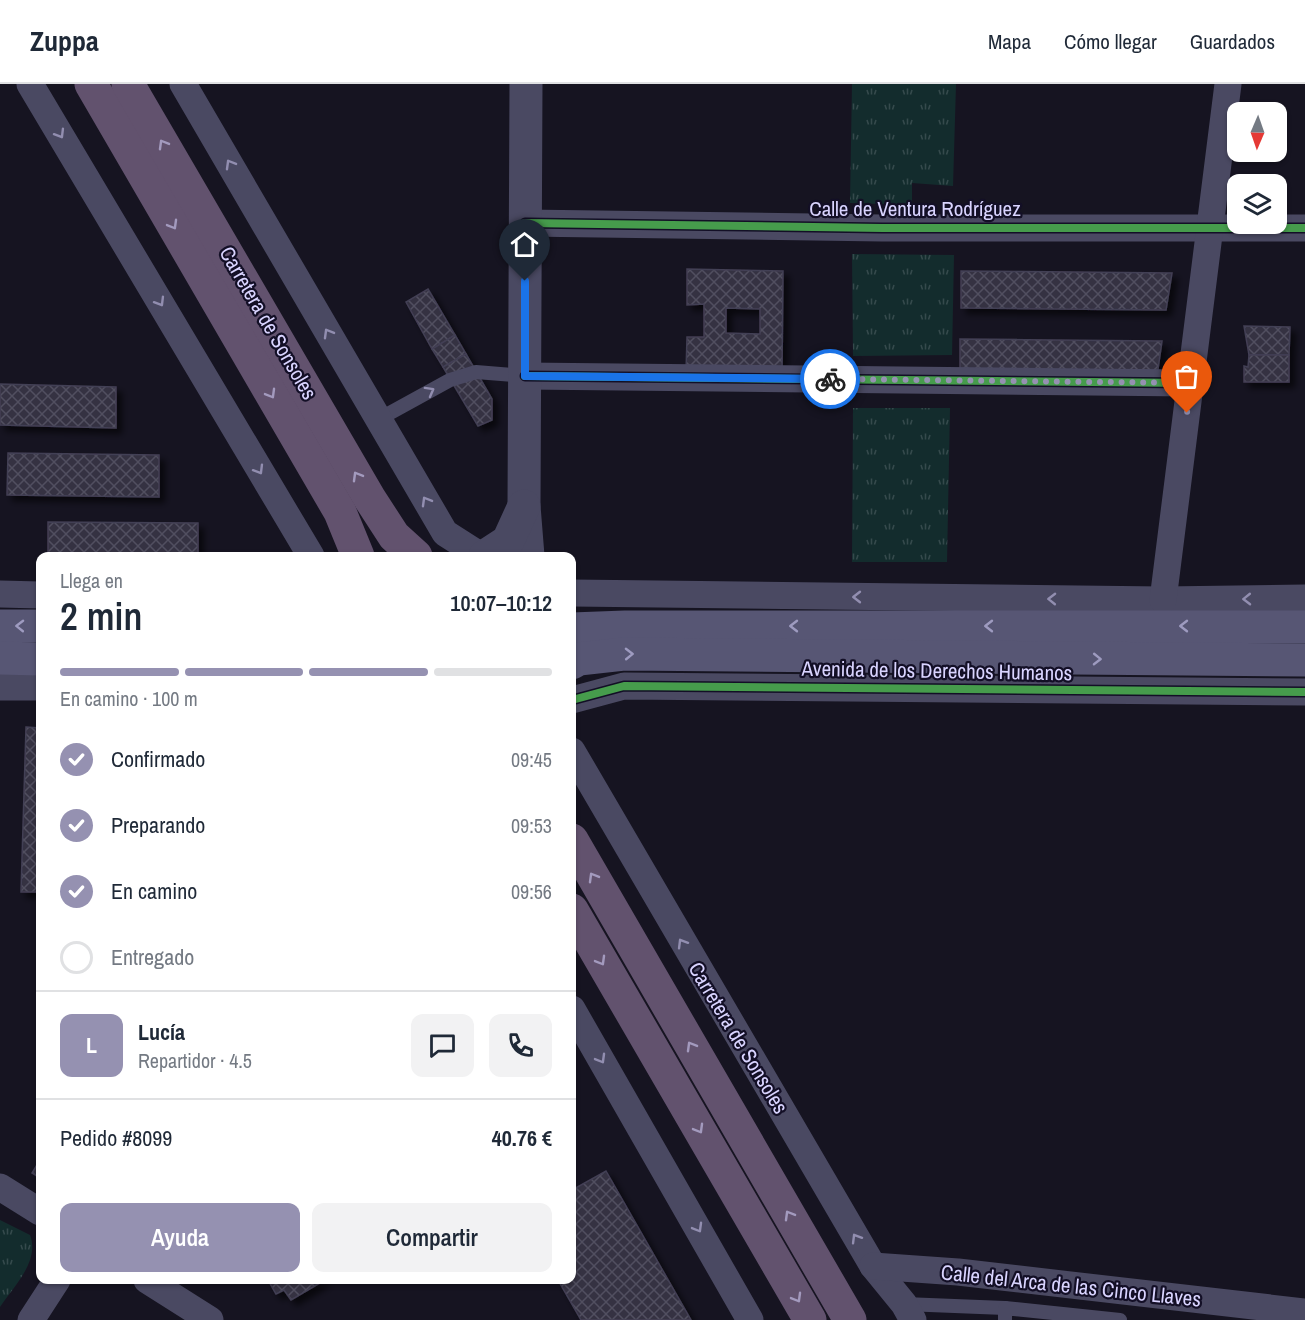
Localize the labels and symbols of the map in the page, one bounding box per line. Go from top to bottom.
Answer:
north arrow [1227,102,1287,162]
one-way arrow [53,128,65,138]
one-way arrow [159,140,171,150]
one-way arrow [226,160,237,170]
street label: Calle de Ventura Rodríguez [809,194,1021,223]
one-way arrow [166,219,177,229]
pin [499,219,550,281]
street label: Carretera de Sonsoles [213,241,324,405]
one-way arrow [153,296,164,306]
one-way arrow [324,328,336,339]
courier [800,349,860,409]
pin [1161,351,1212,413]
one-way arrow [424,387,434,398]
one-way arrow [264,388,276,398]
one-way arrow [252,464,264,474]
one-way arrow [352,472,364,482]
one-way arrow [422,497,434,507]
one-way arrow [852,591,861,603]
one-way arrow [1047,593,1056,605]
one-way arrow [1242,593,1251,605]
one-way arrow [16,620,25,632]
one-way arrow [789,620,798,632]
one-way arrow [984,620,993,632]
one-way arrow [1179,620,1188,632]
one-way arrow [624,648,633,660]
one-way arrow [1092,653,1101,665]
street label: Avenida de los Derechos Humanos [800,654,1073,687]
one-way arrow [589,873,601,883]
one-way arrow [678,939,690,949]
one-way arrow [594,955,605,965]
street label: Carretera de Sonsoles [682,956,795,1119]
one-way arrow [687,1042,698,1052]
one-way arrow [593,1053,605,1063]
one-way arrow [692,1123,703,1134]
one-way arrow [784,1211,796,1221]
one-way arrow [690,1222,702,1233]
one-way arrow [852,1234,863,1244]
street label: Calle del Arca de las Cinco Llaves [940,1257,1203,1314]
one-way arrow [790,1292,801,1302]

